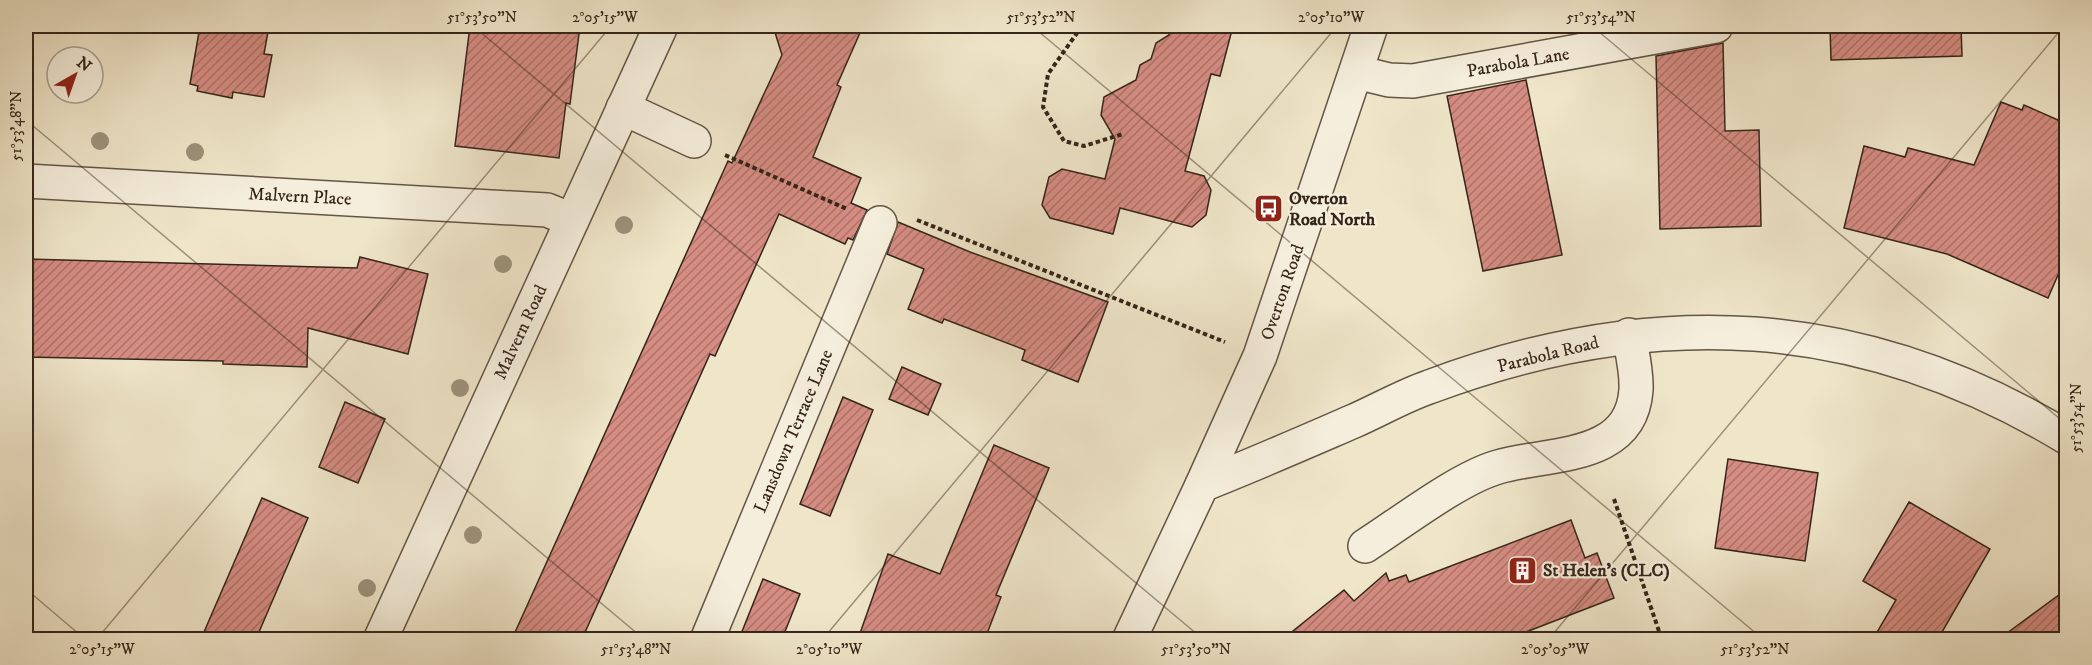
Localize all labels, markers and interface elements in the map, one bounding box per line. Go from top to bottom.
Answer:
text: 51°53'50"N [447,8,517,27]
text: 2°05'15"W [572,8,638,27]
text: 51°53'52"N [1006,8,1076,27]
text: 2°05'10"W [1298,8,1364,27]
text: 51°53'54"N [1566,8,1636,27]
street label: Parabola Lane [1465,43,1571,83]
north arrow [45,45,105,105]
text: N [73,52,95,76]
text: 51°53'48"N [7,91,26,161]
street label: Malvern Place [248,183,352,211]
place label: Overton Road North [1289,188,1376,231]
bus stop icon: Overton Road North [1252,192,1284,224]
street label: Overton Road [1256,242,1310,343]
street label: Malvern Road [489,282,552,383]
street label: Parabola Road [1495,332,1601,378]
street label: Lansdown Terrace Lane [750,346,838,516]
text: 51°53'54"N [2067,383,2086,453]
building icon: St Helen's (CLC) [1506,554,1538,586]
place label: St Helen's (CLC) [1543,560,1670,582]
text: 2°05'15"W [69,640,135,659]
text: 51°53'48"N [601,640,671,659]
text: 2°05'10"W [796,640,862,659]
text: 51°53'50"N [1161,640,1231,659]
text: 2°05'05"W [1521,640,1589,659]
text: 51°53'52"N [1720,640,1790,659]

